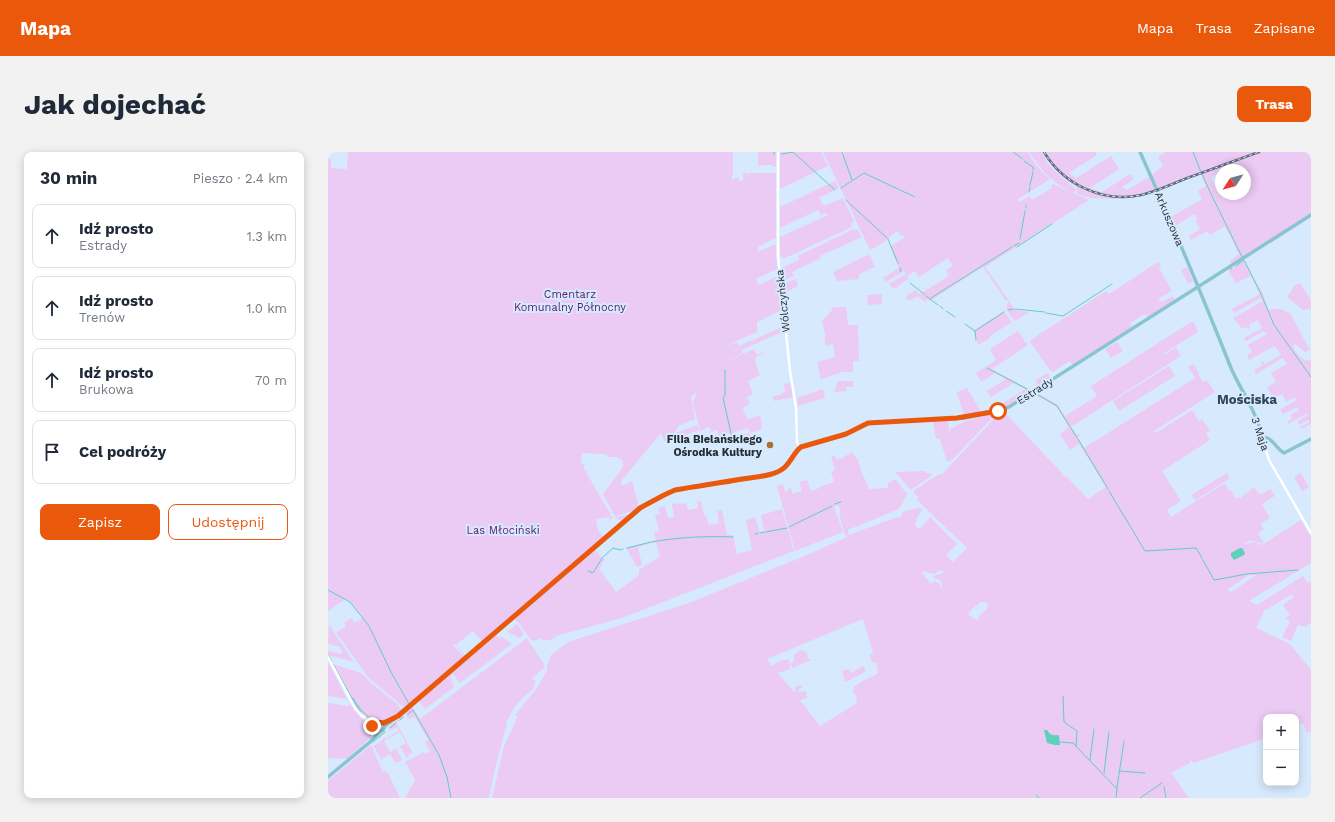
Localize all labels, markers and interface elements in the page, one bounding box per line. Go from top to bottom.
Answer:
text: Mapa [20,17,71,40]
text: Mapa [1137,20,1173,36]
text: Trasa [1195,20,1232,36]
text: Zapisane [1254,20,1315,36]
button: Trasa [1237,86,1311,122]
text: Jak dojechać [24,88,206,121]
north arrow [1215,164,1251,200]
text: 30 min [40,168,97,188]
text: Pieszo · 2.4 km [193,171,288,186]
street label: Arkuszowa [1152,190,1186,248]
text: Idź prosto [79,220,153,238]
icon: ahead [41,225,63,247]
text: 1.3 km [247,229,287,244]
text: Estrady [79,238,127,253]
street label: Wólczyńska [773,269,793,333]
park label: Cmentarz Komunalny Północny [514,288,626,314]
text: Idź prosto [79,292,153,310]
icon: ahead [41,297,63,319]
text: 1.0 km [247,301,287,316]
text: Trenów [79,310,125,325]
text: Idź prosto [79,364,153,382]
icon: ahead [41,369,63,391]
text: 70 m [255,373,287,388]
street label: Estrady [1014,375,1056,407]
text: Brukowa [79,382,134,397]
district label: Mościska [1217,392,1278,407]
route start [989,402,1007,420]
street label: 3 Maja [1248,415,1272,453]
place label: Filia Bielańskiego Ośrodka Kultury [667,433,763,459]
marker: Filia Bielańskiego Ośrodka Kultury [765,440,775,450]
icon: arrive [41,441,63,463]
text: Cel podróży [79,443,166,461]
button: Zapisz [40,504,160,540]
button: Udostępnij [168,504,288,540]
park label: Las Młociński [466,524,540,537]
map controls [1263,714,1299,786]
button: + [1263,714,1299,750]
route end [363,717,381,735]
button: − [1263,750,1299,786]

